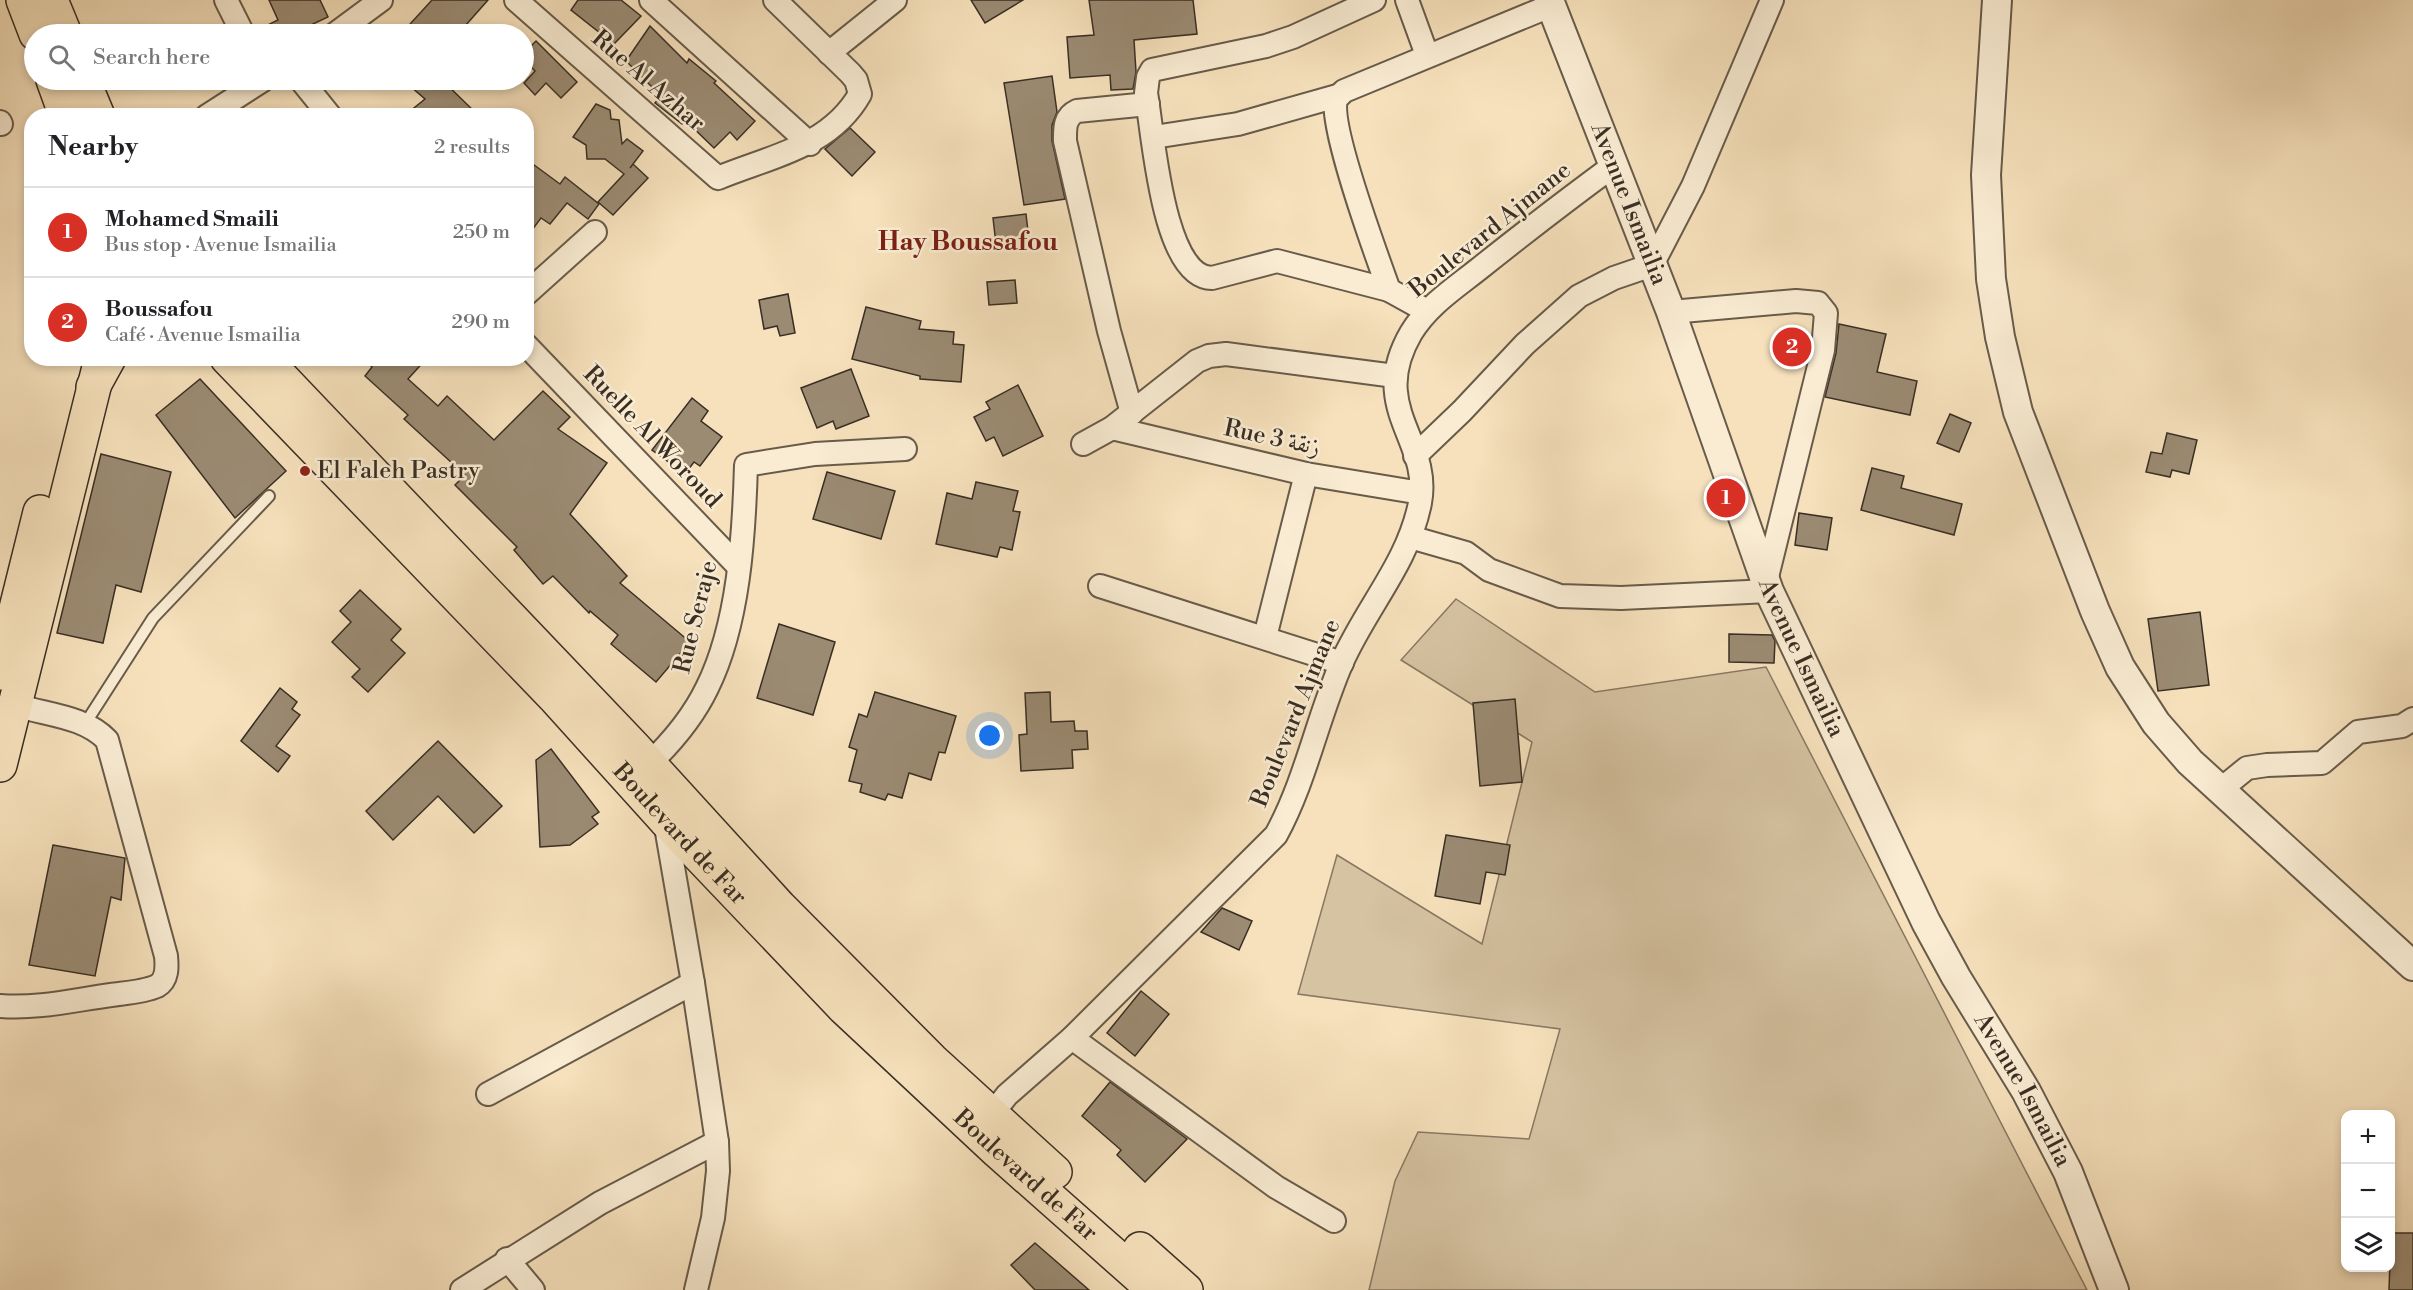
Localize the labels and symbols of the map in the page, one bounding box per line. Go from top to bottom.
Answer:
street label: Rue Al Azhar [585,24,711,138]
street label: Avenue Ismailia [1583,117,1674,290]
street label: Boulevard Ajmane [1402,155,1577,305]
district label: Hay Boussafou [878,226,1058,258]
pin: 2 [1772,324,1812,370]
street label: Ruelle Al Woroud [576,359,728,515]
street label: Rue 3 زنقة [1221,413,1323,463]
place label: El Faleh Pastry [317,456,480,486]
marker: El Faleh Pastry [298,464,312,478]
pin: 1 [1706,476,1746,520]
street label: Rue Seraje [667,557,725,677]
street label: Avenue Ismailia [1751,574,1852,743]
street label: Boulevard Ajmane [1244,615,1347,812]
your location [975,721,1004,750]
street label: Boulevard de Far [605,756,753,912]
street label: Avenue Ismailia [1966,1007,2078,1173]
street label: Boulevard de Far [946,1102,1104,1248]

